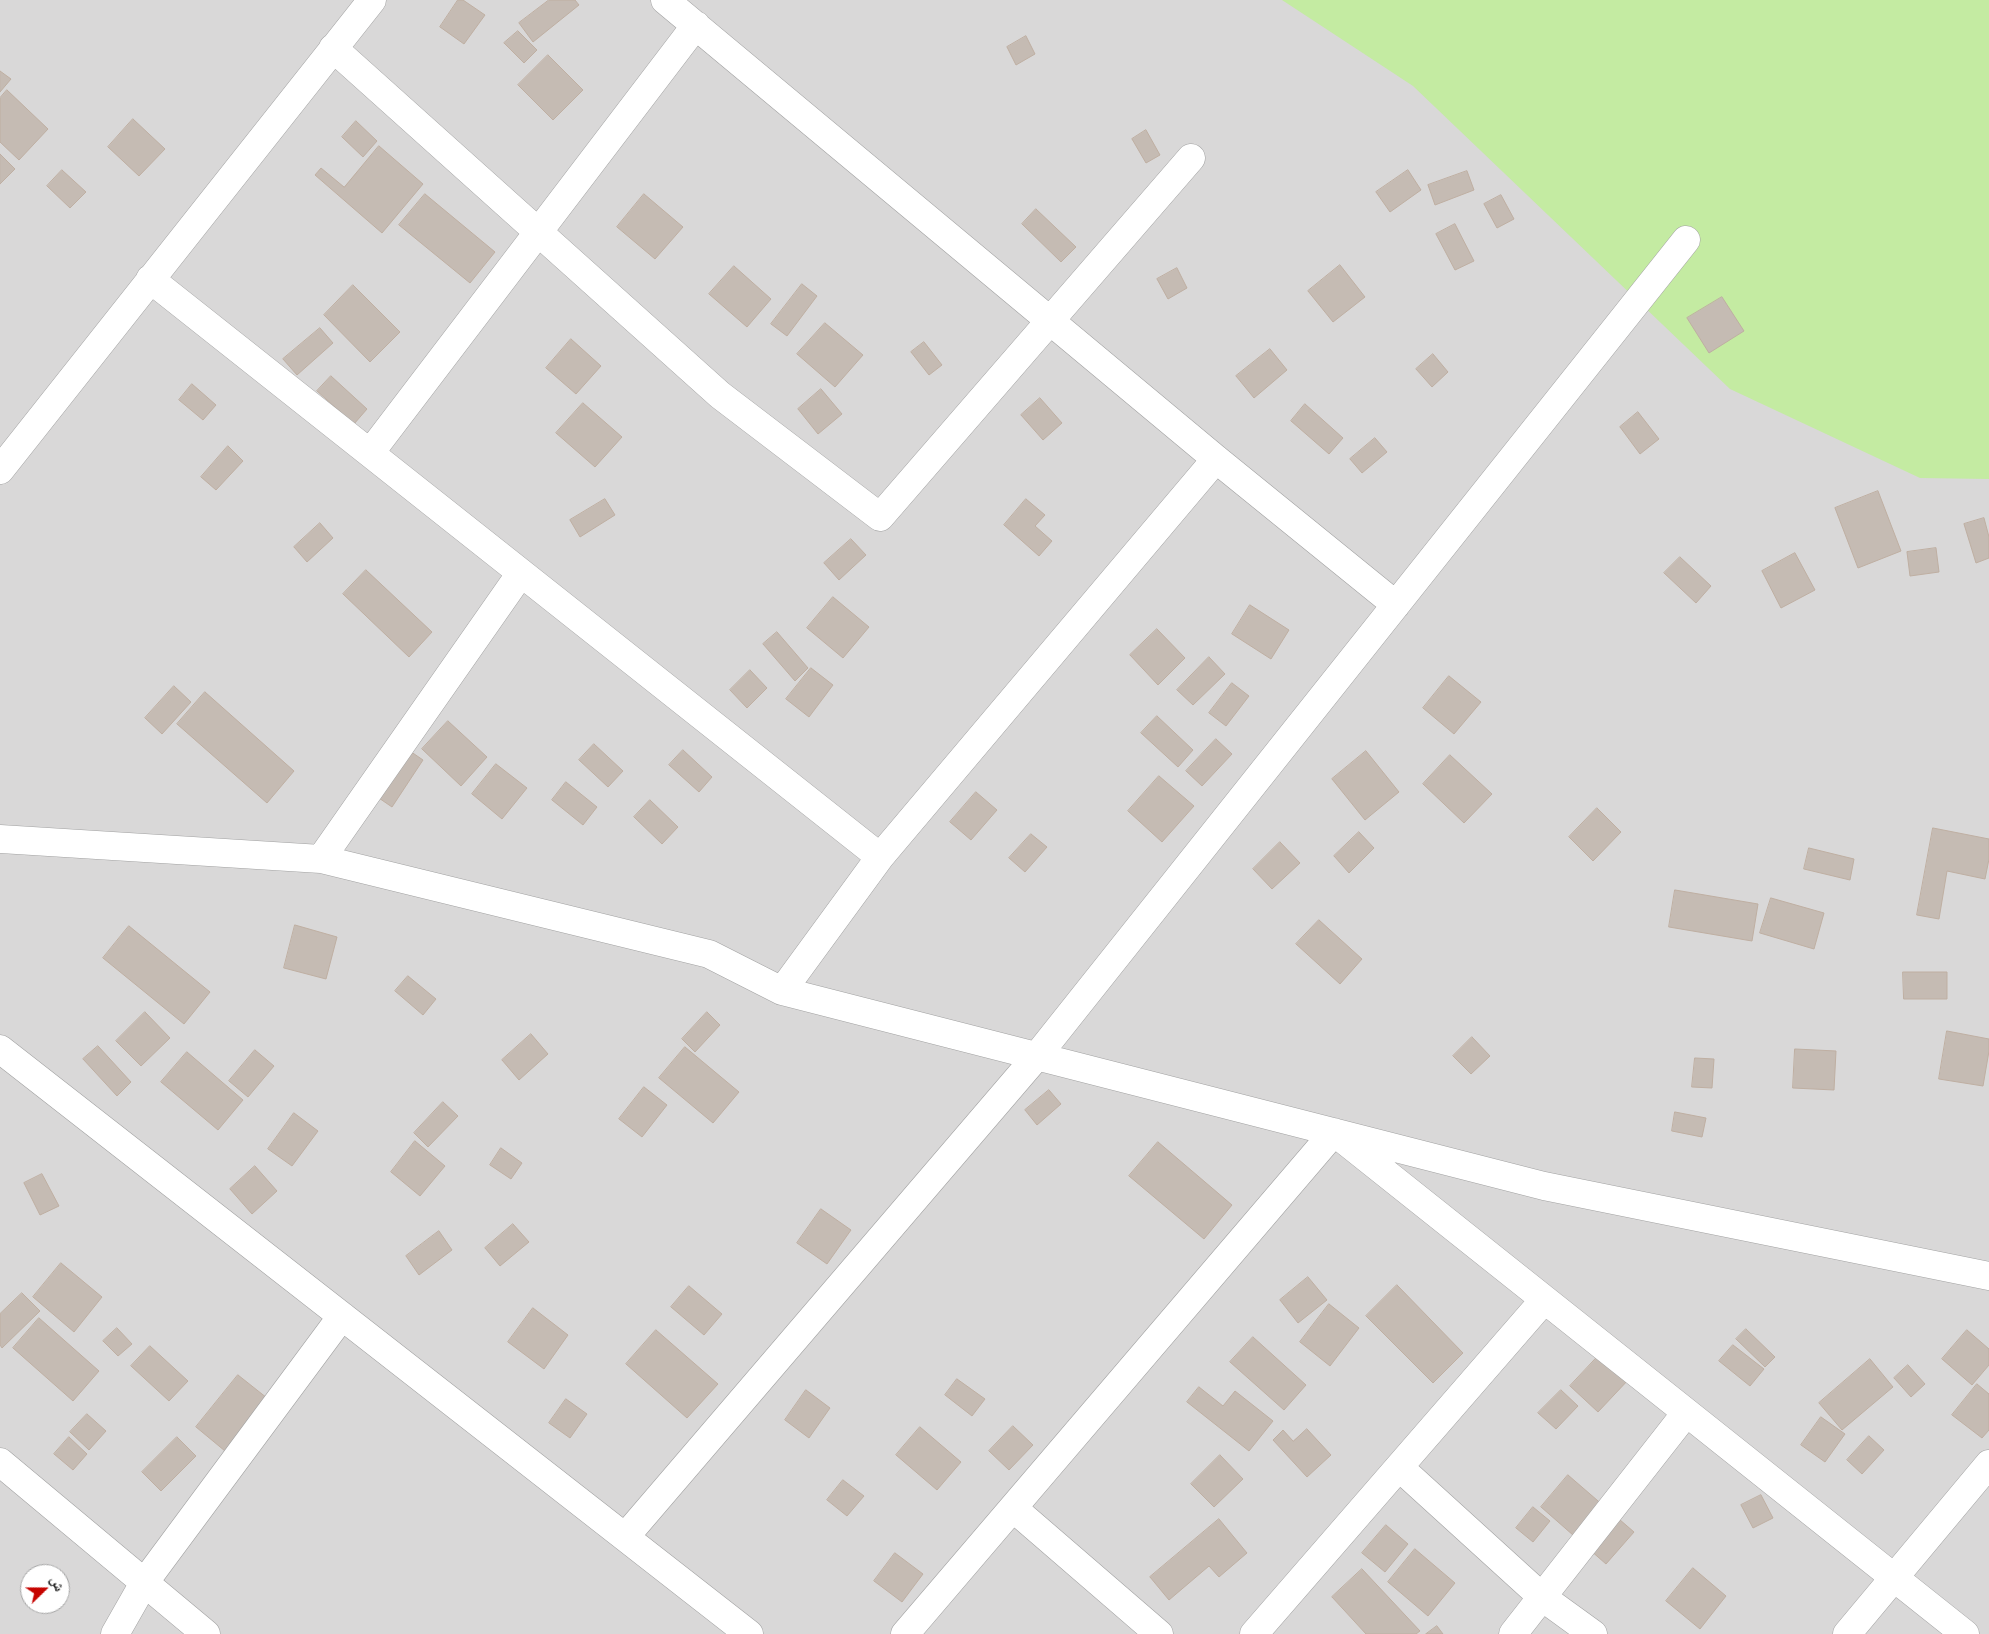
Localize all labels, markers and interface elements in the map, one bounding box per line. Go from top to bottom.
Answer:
north arrow [20,1564,70,1614]
text: ش [48,1573,69,1594]

